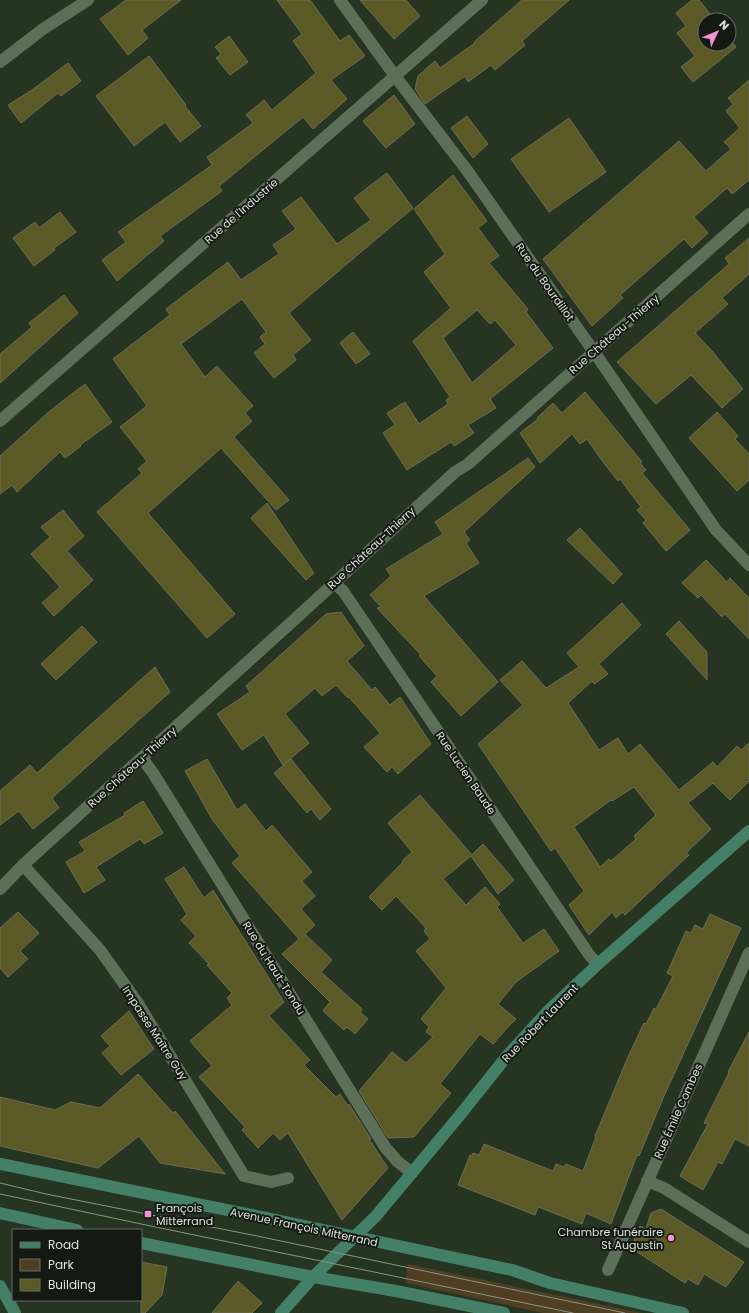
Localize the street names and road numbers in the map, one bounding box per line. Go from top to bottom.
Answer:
street label: Rue de l'Industrie [201,174,281,247]
street label: Rue du Bourdillot [512,240,578,324]
street label: Rue Château-Thierry [565,290,663,378]
street label: Rue Château-Thierry [324,502,419,593]
street label: Rue Château-Thierry [84,722,181,811]
street label: Rue Lucien Baude [432,728,500,818]
street label: Rue du Haut-Tondu [239,918,309,1018]
street label: Rue Robert Laurent [498,980,582,1066]
street label: Impasse Maître Guy [118,983,192,1084]
street label: Rue Émile Combes [650,1061,706,1161]
street label: Avenue François Mitterrand [229,1204,379,1250]

